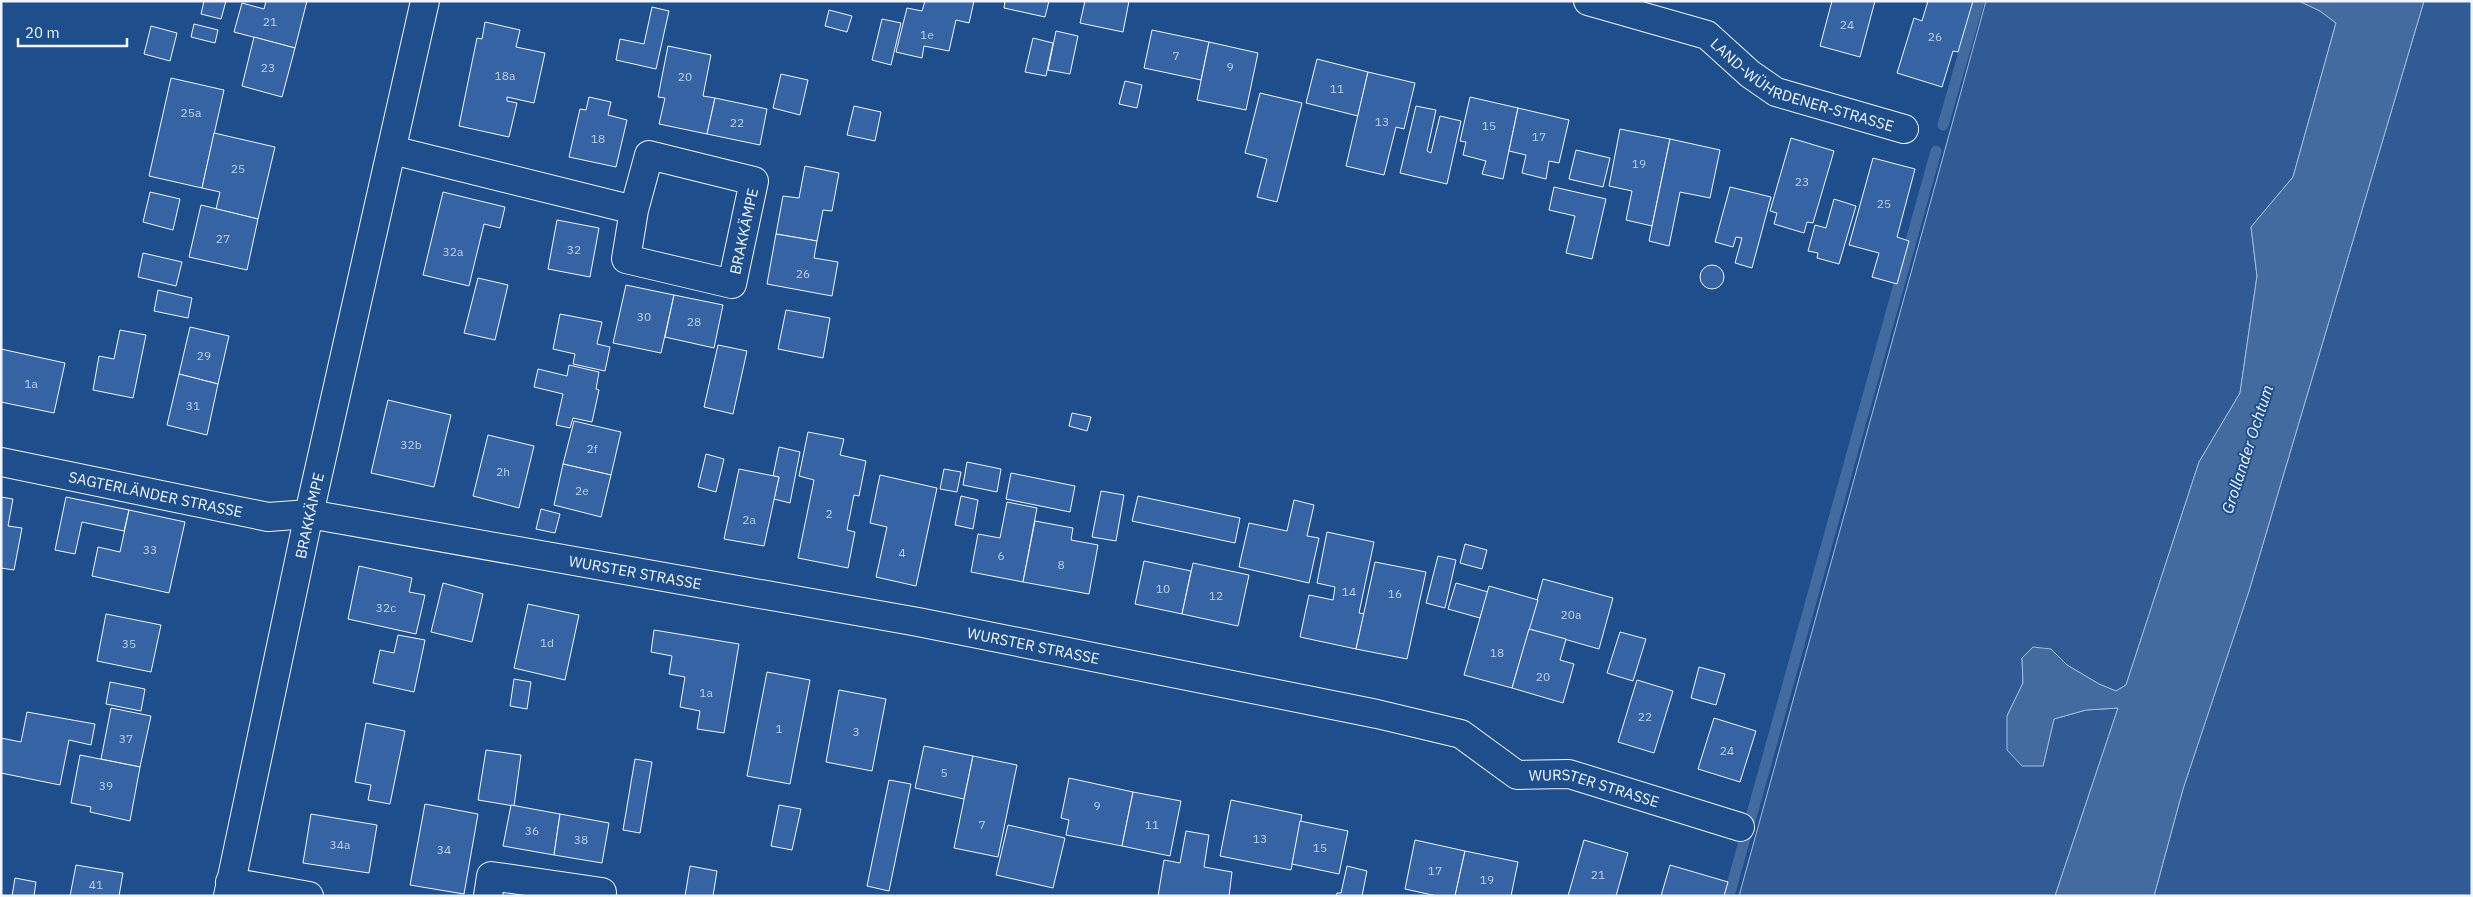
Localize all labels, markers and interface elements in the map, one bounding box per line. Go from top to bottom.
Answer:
house number: 21 [263,14,277,29]
scale bar [18,15,126,47]
house number: 24 [1840,17,1854,32]
text: 20 m [25,23,60,42]
house number: 1e [920,27,934,42]
house number: 26 [1928,29,1942,44]
street label: LAND-WÜHRDENER-STRASSE [1707,34,1896,135]
house number: 7 [1172,48,1180,63]
house number: 9 [1226,59,1234,74]
house number: 23 [261,60,275,75]
house number: 18a [495,68,516,83]
house number: 20 [678,69,692,84]
house number: 11 [1330,81,1344,96]
house number: 25a [181,105,202,120]
house number: 13 [1375,114,1389,129]
house number: 22 [730,115,744,130]
house number: 15 [1482,118,1496,133]
house number: 17 [1532,129,1546,144]
house number: 18 [591,131,605,146]
house number: 19 [1632,156,1646,171]
house number: 25 [231,161,245,176]
house number: 23 [1795,174,1809,189]
street label: BRAKKÄMPE [725,186,762,276]
house number: 25 [1877,196,1891,211]
house number: 27 [216,231,230,246]
house number: 32 [567,242,581,257]
house number: 32a [443,244,464,259]
house number: 26 [796,266,810,281]
house number: 30 [637,309,651,324]
house number: 28 [687,314,701,329]
house number: 29 [197,348,211,363]
house number: 1a [24,376,38,391]
water label: Grollander Ochtum [2217,382,2277,516]
house number: 31 [186,398,200,413]
house number: 32b [400,437,422,452]
house number: 2f [586,441,598,456]
house number: 2h [496,464,510,479]
street label: SAGTERLÄNDER STRASSE [67,467,245,521]
street label: BRAKKÄMPE [290,471,328,560]
house number: 2e [575,483,589,498]
house number: 2 [825,506,833,521]
house number: 2a [742,512,756,527]
house number: 33 [143,542,157,557]
house number: 4 [898,545,906,560]
house number: 6 [997,548,1005,563]
street label: WURSTER STRASSE [567,551,703,593]
house number: 8 [1057,557,1065,572]
house number: 10 [1156,581,1170,596]
house number: 14 [1342,584,1356,599]
house number: 16 [1388,586,1402,601]
house number: 12 [1209,588,1223,603]
house number: 32c [376,600,396,615]
house number: 20a [1561,607,1582,622]
street label: WURSTER STRASSE [966,623,1101,668]
house number: 1d [540,635,554,650]
house number: 35 [122,636,136,651]
house number: 18 [1490,645,1504,660]
house number: 20 [1536,669,1550,684]
house number: 1a [699,685,713,700]
house number: 22 [1638,709,1652,724]
house number: 1 [775,721,783,736]
house number: 3 [852,724,860,739]
house number: 37 [119,731,133,746]
house number: 24 [1720,743,1734,758]
street label: WURSTER STRASSE [1528,764,1662,811]
house number: 5 [940,765,948,780]
house number: 39 [99,778,113,793]
house number: 9 [1093,798,1101,813]
house number: 7 [978,817,986,832]
house number: 11 [1145,817,1159,832]
house number: 36 [525,823,539,838]
house number: 13 [1253,831,1267,846]
house number: 38 [574,832,588,847]
house number: 34a [330,837,351,852]
house number: 15 [1313,840,1327,855]
house number: 34 [437,842,451,857]
house number: 17 [1428,863,1442,878]
house number: 21 [1591,867,1605,882]
house number: 19 [1480,872,1494,887]
house number: 41 [89,877,103,892]

